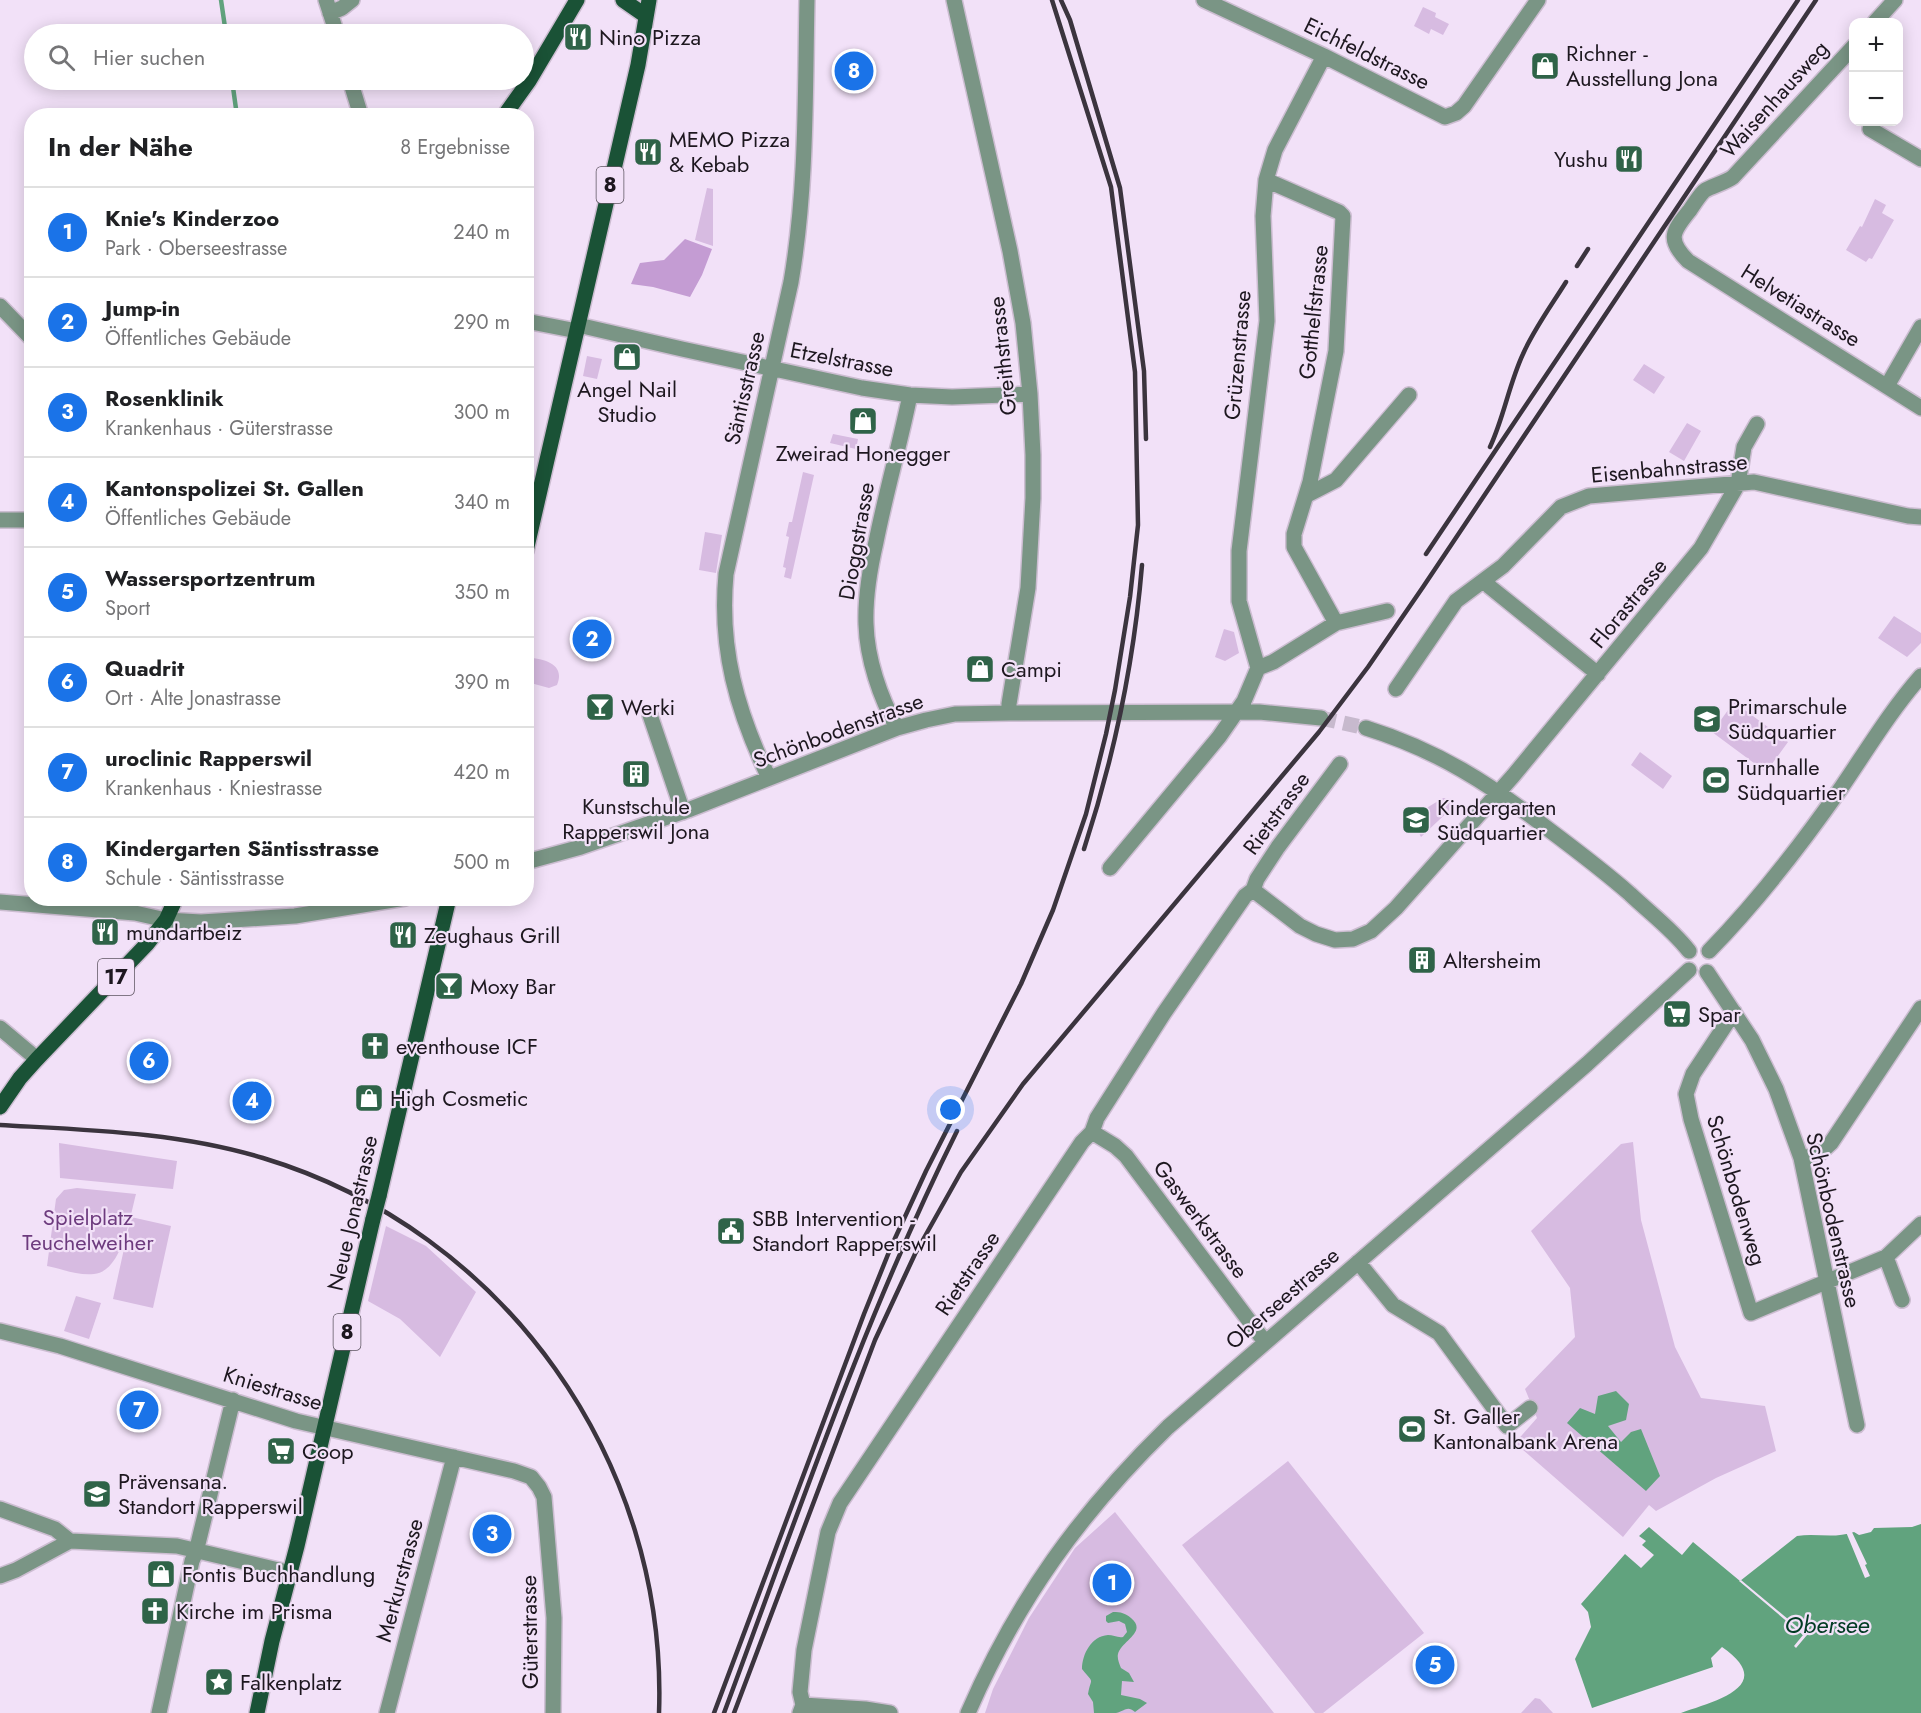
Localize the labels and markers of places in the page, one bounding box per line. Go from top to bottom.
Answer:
restaurant icon: Nino Pizza [562,21,594,53]
place label: Nino Pizza [599,21,701,53]
place label: Richner - Ausstellung Jona [1566,37,1718,94]
pin: 8 [834,48,874,94]
shop icon: Richner - Ausstellung Jona [1529,50,1561,82]
place label: MEMO Pizza & Kebab [669,123,790,180]
restaurant icon: MEMO Pizza & Kebab [632,136,664,168]
place label: Yushu [1554,143,1608,175]
restaurant icon: Yushu [1613,143,1645,175]
shop icon: Angel Nail Studio [611,341,643,373]
place label: Angel Nail Studio [577,373,677,430]
shop icon: Zweirad Honegger [847,405,879,437]
place label: Zweirad Honegger [776,437,951,469]
pin: 2 [572,616,612,662]
shop icon: Campi [964,653,996,685]
place label: Campi [1001,653,1062,685]
place label: Primarschule Südquartier [1728,690,1847,747]
bar icon: Werki [584,691,616,723]
place label: Werki [621,691,675,723]
school or university icon: Primarschule Südquartier [1691,703,1723,735]
place label: Turnhalle Südquartier [1737,751,1846,808]
building icon: Kunstschule Rapperswil Jona [620,758,652,790]
sports icon: Turnhalle Südquartier [1700,764,1732,796]
place label: Kunstschule Rapperswil Jona [562,790,710,847]
place label: Kindergarten Südquartier [1437,791,1557,848]
school or university icon: Kindergarten Südquartier [1400,804,1432,836]
restaurant icon: mundartbeiz [89,916,121,948]
place label: mundartbeiz [126,916,242,948]
restaurant icon: Zeughaus Grill [387,919,419,951]
place label: Zeughaus Grill [424,919,560,951]
building icon: Altersheim [1406,944,1438,976]
place label: Altersheim [1443,944,1541,976]
bar icon: Moxy Bar [433,970,465,1002]
place label: Moxy Bar [470,970,556,1002]
supermarket icon: Spar [1661,998,1693,1030]
place label: Spar [1698,998,1741,1030]
church icon: eventhouse ICF [359,1030,391,1062]
place label: eventhouse ICF [396,1030,538,1062]
pin: 6 [130,1038,168,1084]
pin: 4 [232,1078,272,1124]
shop icon: High Cosmetic [353,1082,385,1114]
place label: High Cosmetic [390,1082,528,1114]
place label: SBB Intervention - Standort Rapperswil [752,1202,937,1259]
public building icon: SBB Intervention - Standort Rapperswil [715,1215,747,1247]
pin: 7 [120,1388,158,1432]
place label: St. Galler Kantonalbank Arena [1433,1400,1618,1457]
sports icon: St. Galler Kantonalbank Arena [1396,1413,1428,1445]
supermarket icon: Coop [265,1435,297,1467]
place label: Coop [302,1435,354,1467]
place label: Prävensana. Standort Rapperswil [118,1465,303,1522]
school or university icon: Prävensana. Standort Rapperswil [81,1478,113,1510]
pin: 3 [472,1512,512,1556]
shop icon: Fontis Buchhandlung [145,1558,177,1590]
place label: Fontis Buchhandlung [182,1558,375,1590]
pin: 1 [1092,1560,1132,1606]
church icon: Kirche im Prisma [139,1595,171,1627]
place label: Kirche im Prisma [176,1595,332,1627]
pin: 5 [1416,1642,1454,1688]
place icon: Falkenplatz [203,1666,235,1698]
place label: Falkenplatz [240,1666,342,1698]

